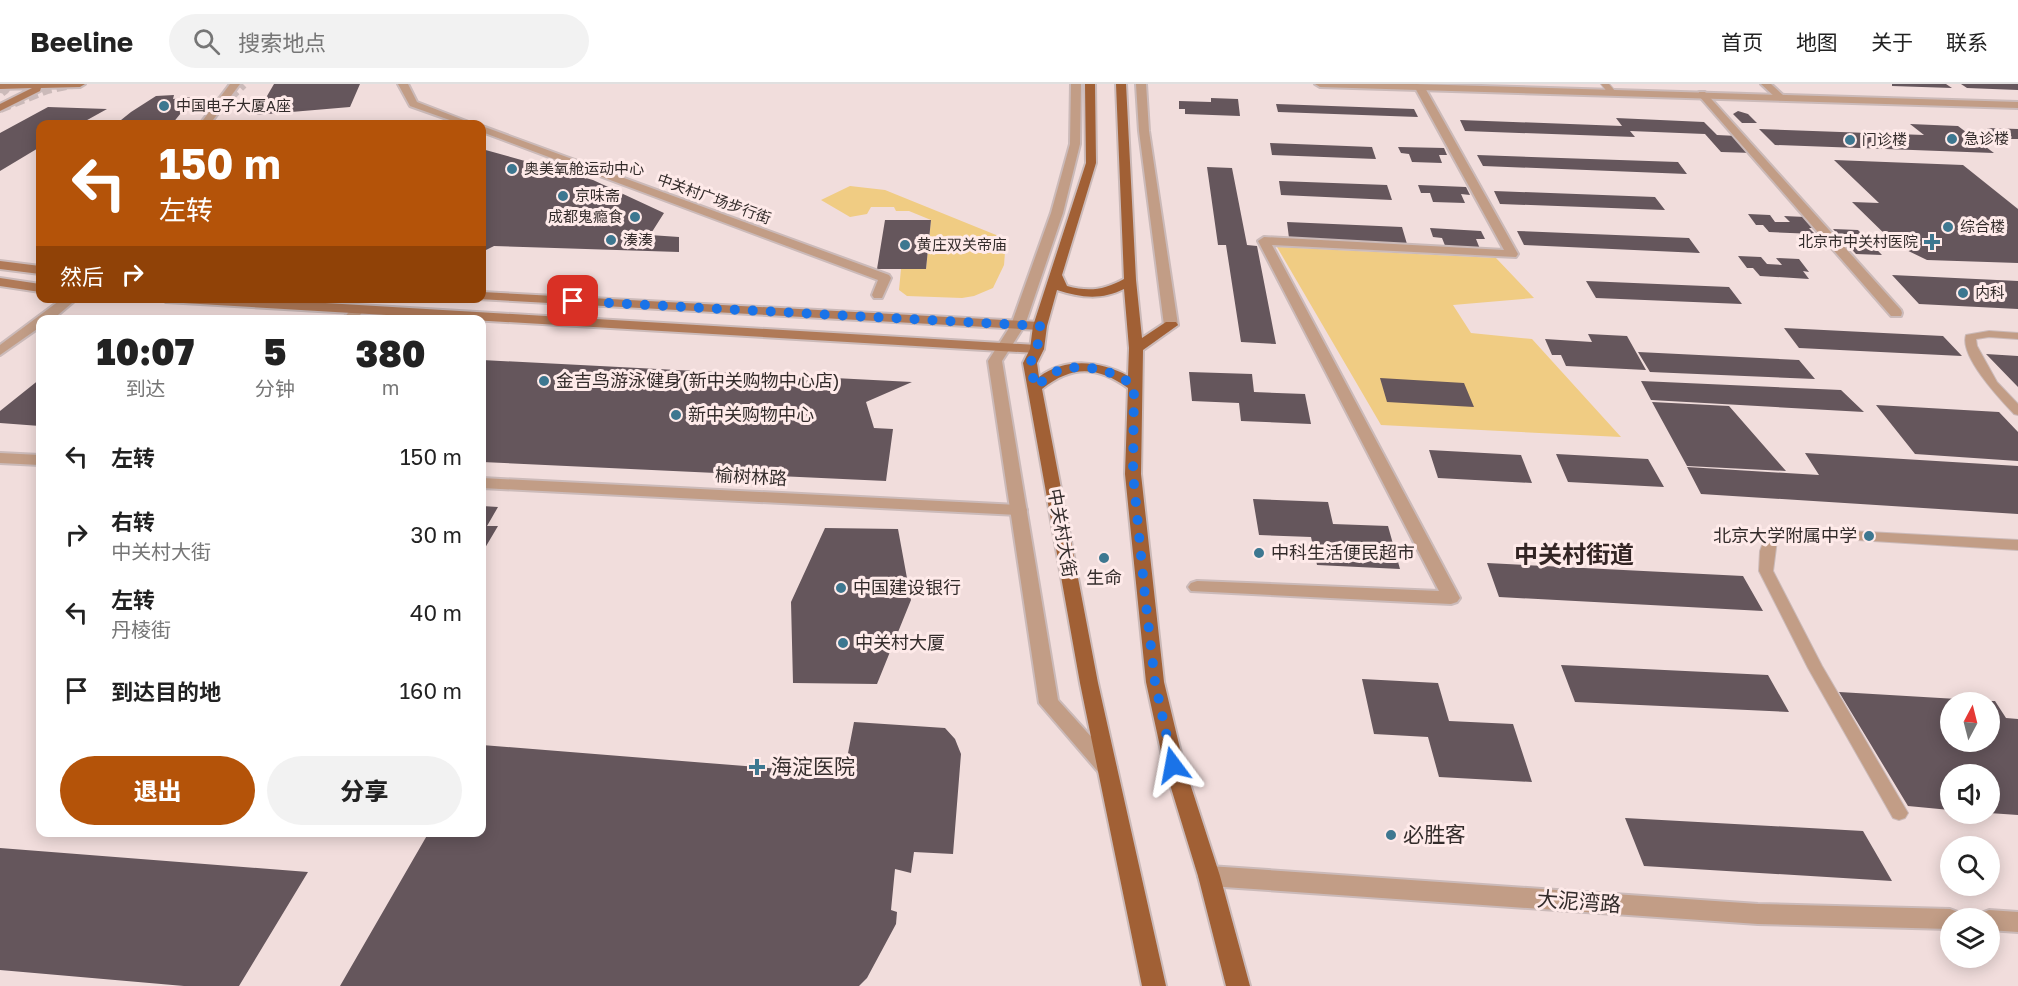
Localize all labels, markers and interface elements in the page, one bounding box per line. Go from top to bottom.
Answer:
search box [169,14,589,68]
text: Beeline [30,25,133,58]
icon: search [190,25,223,58]
text: 搜索地点 [238,29,326,56]
text: 首页 [1721,29,1763,55]
text: 地图 [1796,29,1838,55]
text: 关于 [1871,29,1913,55]
text: 联系 [1946,29,1988,55]
place label: 中国电子大厦A座 [176,96,291,114]
marker: 中国电子大厦A座 [157,99,171,113]
place label: 急诊楼 [1964,129,2009,147]
place label: 门诊楼 [1862,130,1907,148]
marker: 急诊楼 [1945,132,1959,146]
marker: 门诊楼 [1843,133,1857,147]
text: 150 m [159,138,281,188]
icon: left [60,144,138,222]
place label: 奥美氧舱运动中心 [524,159,644,177]
marker: 奥美氧舱运动中心 [505,162,519,176]
street label: 中关村广场步行街 [655,169,774,227]
place label: 京味斋 [575,186,620,204]
marker: 京味斋 [556,189,570,203]
text: 左转 [159,194,213,226]
place label: 成都鬼瘾食 [548,207,623,225]
marker: 成都鬼瘾食 [628,210,642,224]
place label: 综合楼 [1960,217,2005,235]
marker: 综合楼 [1941,220,1955,234]
place label: 湊湊 [623,230,653,248]
place label: 北京市中关村医院 [1798,232,1918,250]
marker: 湊湊 [604,233,618,247]
marker: 北京市中关村医院 [1923,233,1941,251]
place label: 黄庄双关帝庙 [917,235,1007,253]
marker: 黄庄双关帝庙 [898,238,912,252]
icon: right [116,258,149,291]
text: 然后 [60,263,104,290]
pin [547,275,598,326]
place label: 内科 [1975,283,2005,301]
icon: arrive [556,284,589,317]
marker: 内科 [1956,286,1970,300]
text: 10:07 [96,330,195,373]
text: 5 [264,330,286,373]
text: 380 [355,332,426,375]
place label: 金吉鸟游泳健身(新中关购物中心店) [556,369,840,391]
marker: 金吉鸟游泳健身(新中关购物中心店) [537,374,551,388]
text: m [382,375,399,399]
text: 到达 [126,376,166,400]
text: 分钟 [255,376,295,400]
place label: 新中关购物中心 [688,403,814,425]
marker: 新中关购物中心 [669,408,683,422]
icon: left [60,440,93,473]
text: 150 m [400,443,462,470]
text: 左转 [111,444,155,471]
street label: 榆树林路 [715,463,788,489]
street label: 中关村大街 [1044,487,1082,579]
text: 右转 [111,508,155,535]
icon: right [60,518,93,551]
text: 30 m [411,521,462,548]
place label: 北京大学附属中学 [1713,524,1857,546]
marker: 北京大学附属中学 [1862,529,1876,543]
text: 中关村大街 [111,539,211,563]
district label: 中关村街道 [1514,539,1634,568]
place label: 中科生活便民超市 [1271,541,1415,563]
marker: 中科生活便民超市 [1252,546,1266,560]
marker: 生命 [1097,551,1111,565]
place label: 生命 [1086,566,1122,588]
place label: 中国建设银行 [853,576,961,598]
marker: 中国建设银行 [834,581,848,595]
text: 左转 [111,586,155,613]
icon: left [60,596,93,629]
text: 40 m [410,599,462,626]
text: 丹棱街 [111,617,171,641]
place label: 中关村大厦 [855,631,945,653]
marker: 中关村大厦 [836,636,850,650]
icon: arrive [60,674,93,707]
text: 160 m [399,677,462,704]
text: 到达目的地 [111,678,221,705]
north arrow [1940,692,2000,752]
map controls [1940,692,2000,968]
position arrow [1141,733,1205,797]
place label: 海淀医院 [771,753,855,779]
button: 退出 [60,756,255,825]
button: 分享 [267,756,462,825]
marker: 海淀医院 [748,758,766,776]
button: sound [1940,764,2000,824]
place label: 必胜客 [1403,821,1466,847]
marker: 必胜客 [1384,828,1398,842]
button: search [1940,836,2000,896]
street label: 大泥湾路 [1536,885,1622,917]
button: layers [1940,908,2000,968]

